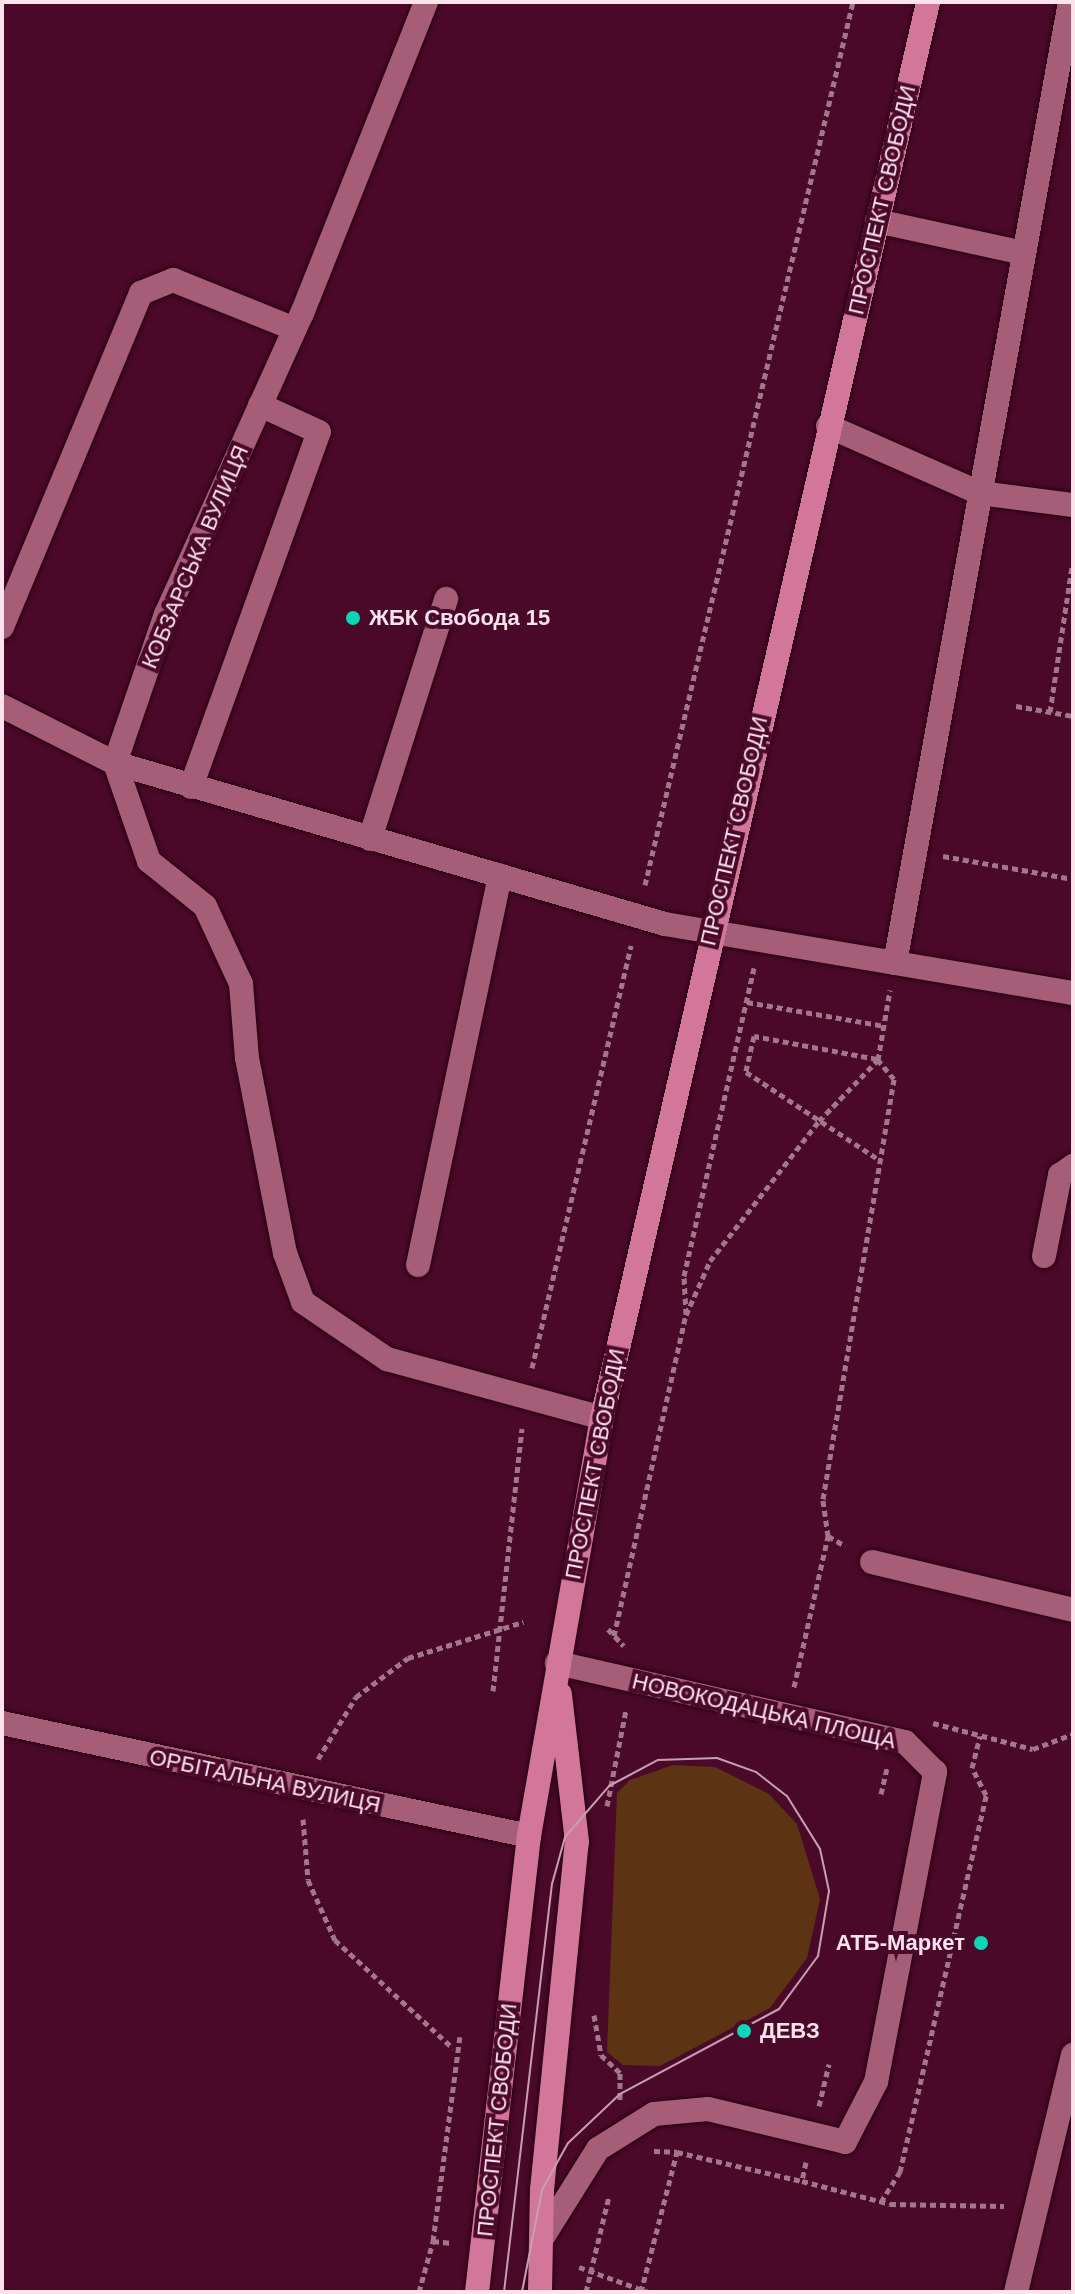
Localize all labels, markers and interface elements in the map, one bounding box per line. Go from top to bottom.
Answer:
street label: ПРОСПЕКТ СВОБОДИ [843,83,921,317]
street label: КОБЗАРСЬКА ВУЛИЦЯ [136,441,254,673]
place label: ЖБК Свобода 15 [369,605,550,631]
marker: ЖБК Свобода 15 [344,609,362,627]
street label: ПРОСПЕКТ СВОБОДИ [695,714,773,948]
street label: ПРОСПЕКТ СВОБОДИ [560,1346,630,1582]
street label: НОВОКОДАЦЬКА ПЛОЩА [630,1668,898,1754]
street label: ОРБІТАЛЬНА ВУЛИЦЯ [147,1744,383,1818]
place label: АТБ-Маркет [836,1930,965,1956]
marker: АТБ-Маркет [972,1934,990,1952]
street label: ПРОСПЕКТ СВОБОДИ [472,2002,522,2238]
place label: ДЕВЗ [760,2018,820,2044]
marker: ДЕВЗ [735,2022,753,2040]

